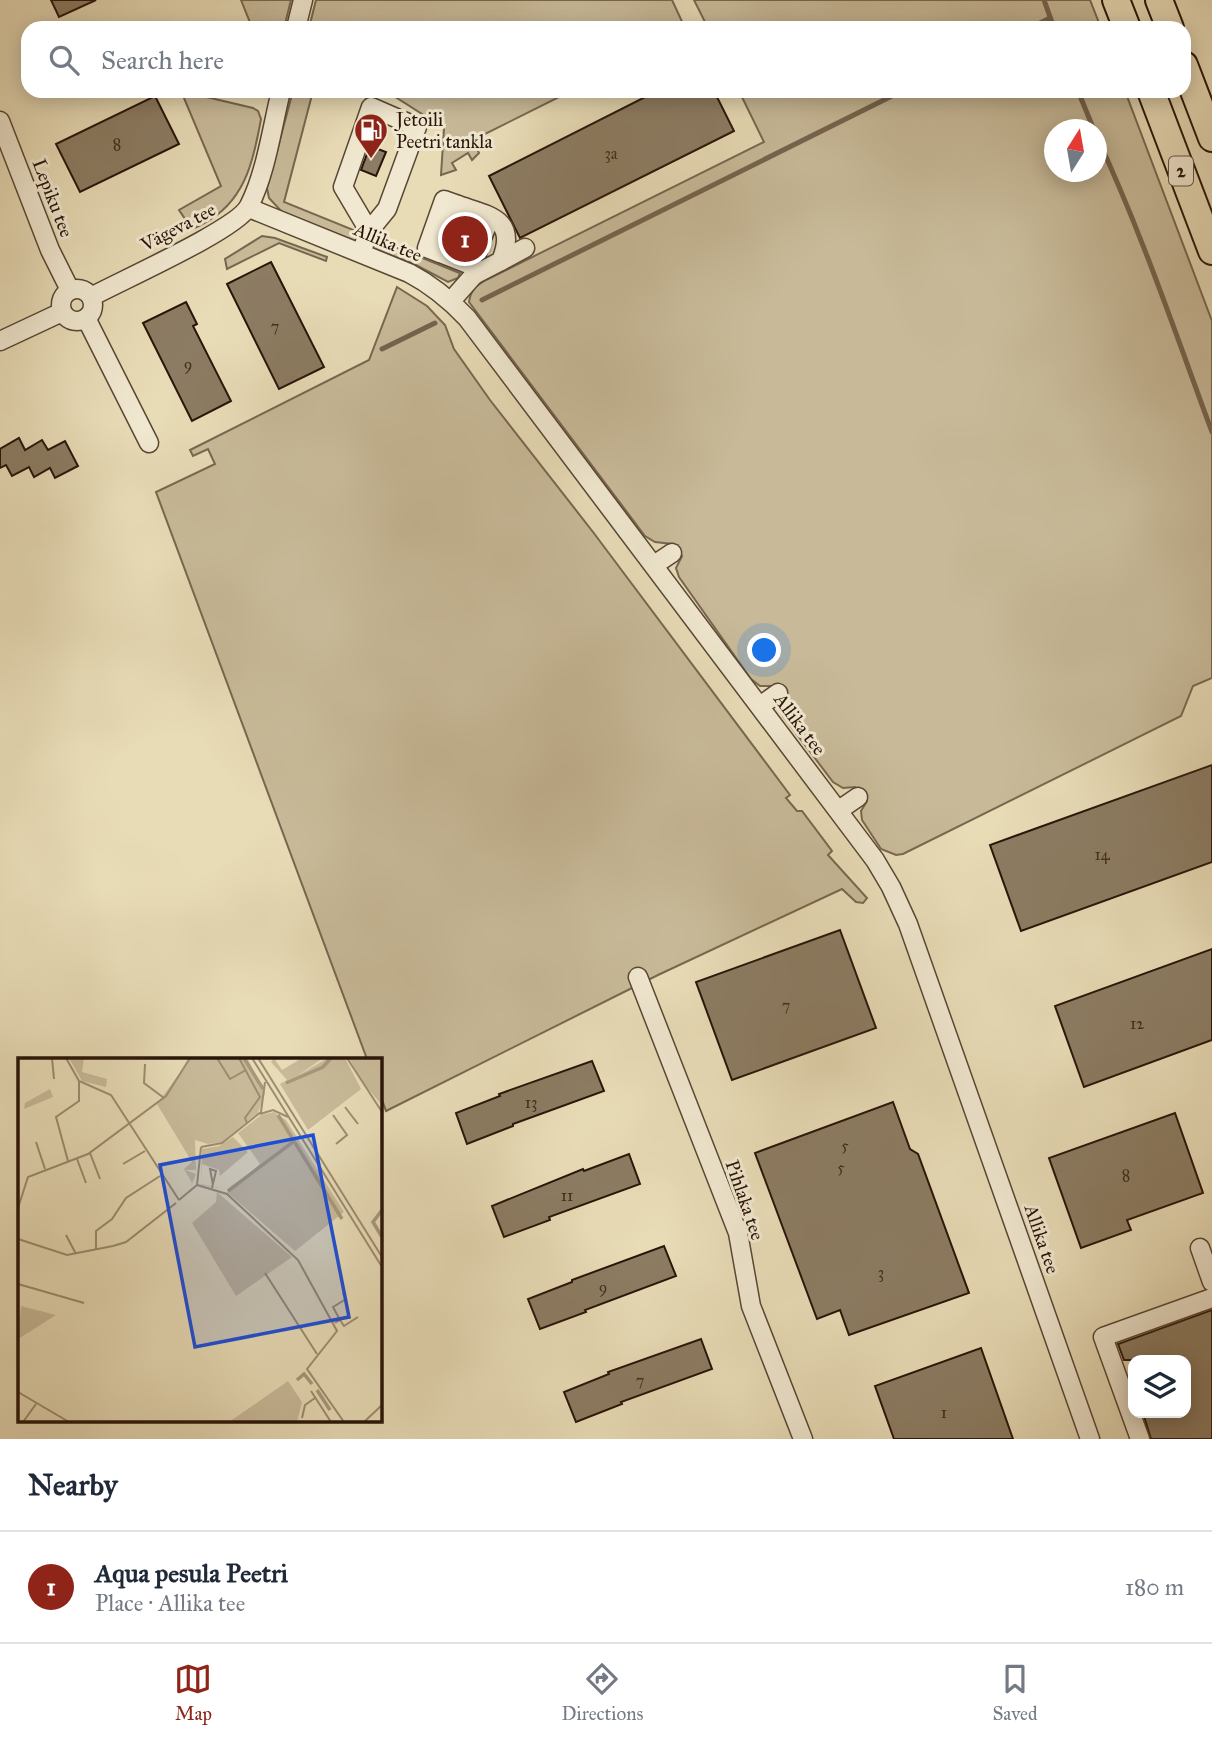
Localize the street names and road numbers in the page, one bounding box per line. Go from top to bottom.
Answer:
street label: Lepiku tee [28,155,79,241]
road number: 2 [1169,156,1193,186]
street label: Vägeva tee [136,198,220,258]
street label: Allika tee [350,217,426,267]
street label: Allika tee [769,688,831,760]
street label: Pihlaka tee [721,1157,769,1243]
street label: Allika tee [1019,1200,1065,1277]

